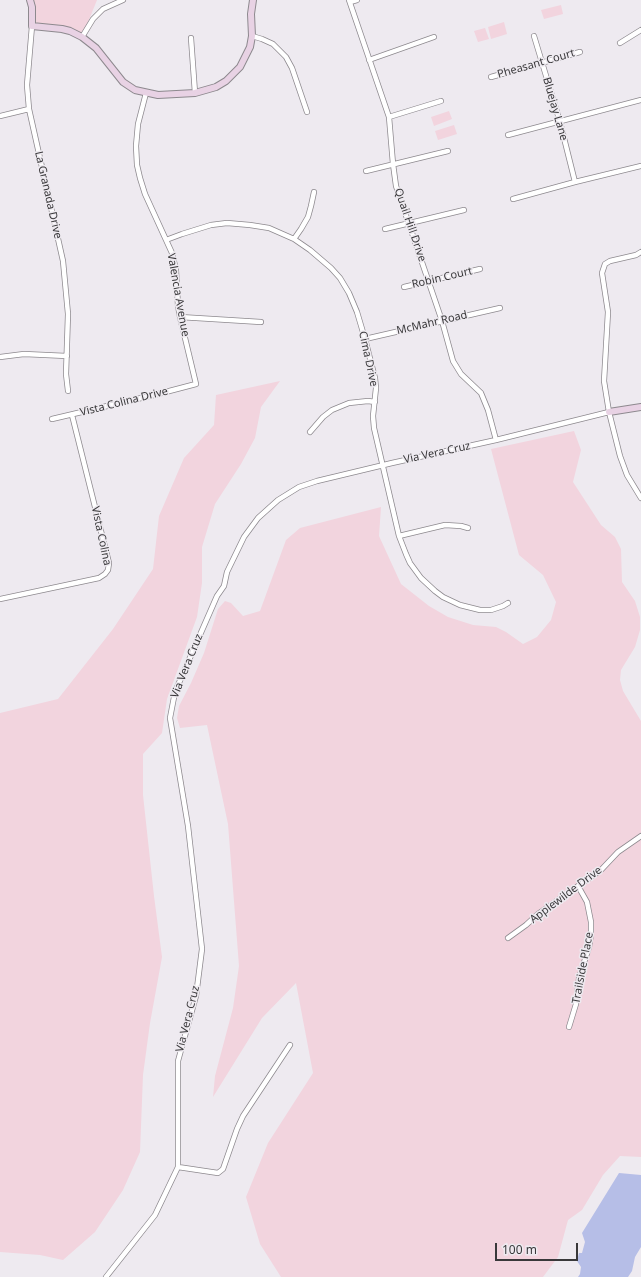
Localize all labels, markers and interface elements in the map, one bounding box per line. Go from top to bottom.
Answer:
street label: Pheasant Court [496,47,576,81]
street label: Bluejay Lane [540,76,570,142]
street label: La Granada Drive [32,150,64,240]
street label: Quail Hill Drive [391,187,429,263]
street label: Valencia Avenue [164,252,192,338]
street label: Robin Court [410,265,474,291]
street label: McMahr Road [395,308,469,338]
street label: Cima Drive [356,330,380,388]
street label: Vista Colina Drive [79,385,169,419]
street label: Via Vera Cruz [402,439,472,467]
street label: Vista Colina [88,505,114,567]
street label: Via Vera Cruz [168,632,206,700]
street label: Applewilde Drive [527,864,605,926]
street label: Trailside Place [570,931,596,1005]
street label: Via Vera Cruz [173,984,203,1054]
scale bar [497,1235,580,1261]
text: 100 m [502,1241,537,1258]

